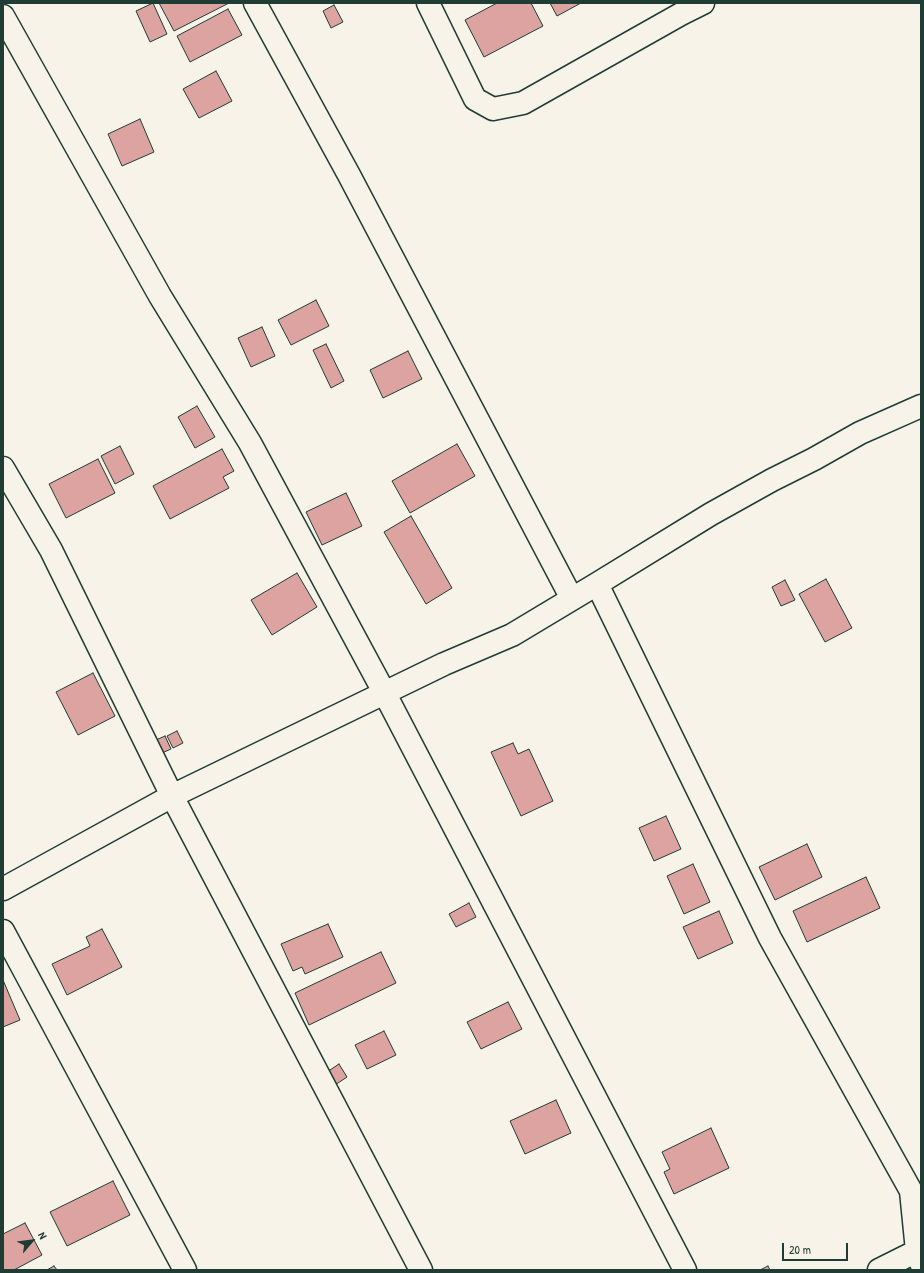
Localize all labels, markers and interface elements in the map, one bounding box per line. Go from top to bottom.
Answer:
north arrow [12,1221,52,1261]
text: N [35,1229,50,1241]
scale bar [784,1235,850,1261]
text: 20 m [789,1241,811,1258]

